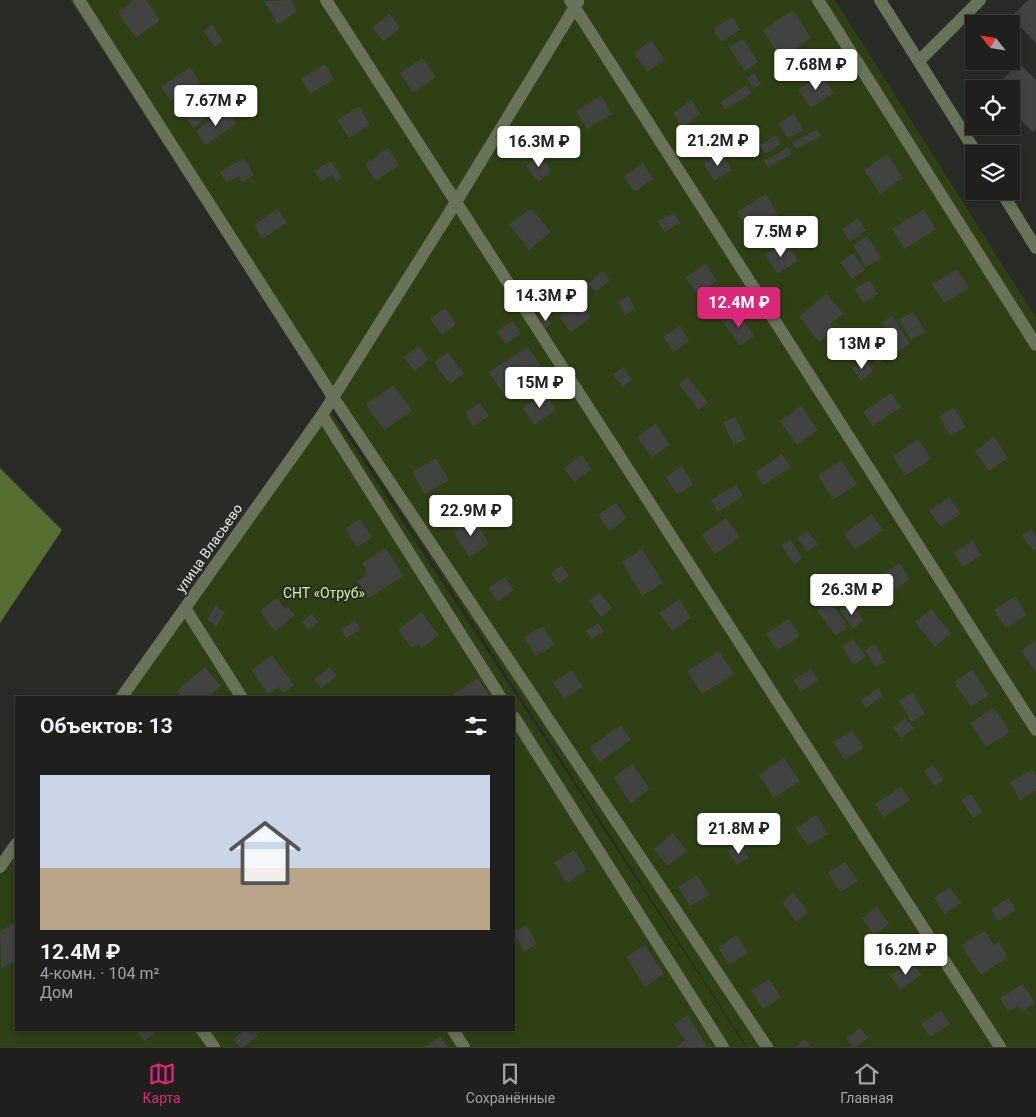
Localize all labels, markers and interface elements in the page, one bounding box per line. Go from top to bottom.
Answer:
north arrow [965,15,1020,70]
map controls [965,15,1020,200]
pin: 7.68M ₽ [770,48,862,91]
text: 7.68M ₽ [785,55,847,74]
button: locate [965,80,1020,135]
pin: 7.67M ₽ [170,84,262,127]
text: 7.67M ₽ [185,91,247,110]
pin: 21.2M ₽ [672,124,764,167]
pin: 16.3M ₽ [493,126,585,168]
text: 21.2M ₽ [687,131,749,150]
text: 16.3M ₽ [508,132,570,151]
button: layers [965,145,1020,200]
pin: 7.5M ₽ [740,216,822,258]
text: 7.5M ₽ [755,222,807,241]
pin: 14.3M ₽ [500,280,592,322]
text: 14.3M ₽ [515,286,577,305]
pin: 12.4M ₽ [693,286,785,329]
text: 12.4M ₽ [708,293,770,312]
pin: 13M ₽ [827,328,897,370]
text: 13M ₽ [838,334,886,353]
pin: 15M ₽ [505,366,575,409]
text: 15M ₽ [516,373,564,392]
pin: 22.9M ₽ [425,494,517,537]
street label: улица Власьево [172,501,246,595]
text: 22.9M ₽ [440,501,502,520]
pin: 26.3M ₽ [806,574,898,616]
text: 26.3M ₽ [821,580,883,599]
park label: СНТ «Отруб» [283,585,365,601]
icon: filters [462,712,490,740]
text: Объектов: 13 [40,714,173,738]
icon: home [220,808,310,898]
pin: 21.8M ₽ [693,812,785,855]
text: 21.8M ₽ [708,819,770,838]
pin: 16.2M ₽ [860,934,952,976]
text: 12.4M ₽ [40,940,121,964]
text: 16.2M ₽ [875,940,937,959]
text: 4-комн. · 104 m² [40,964,159,983]
text: Дом [40,983,73,1002]
tab: Карта [143,1060,181,1106]
tab: Сохранённые [466,1060,555,1106]
tab: Главная [840,1060,893,1106]

